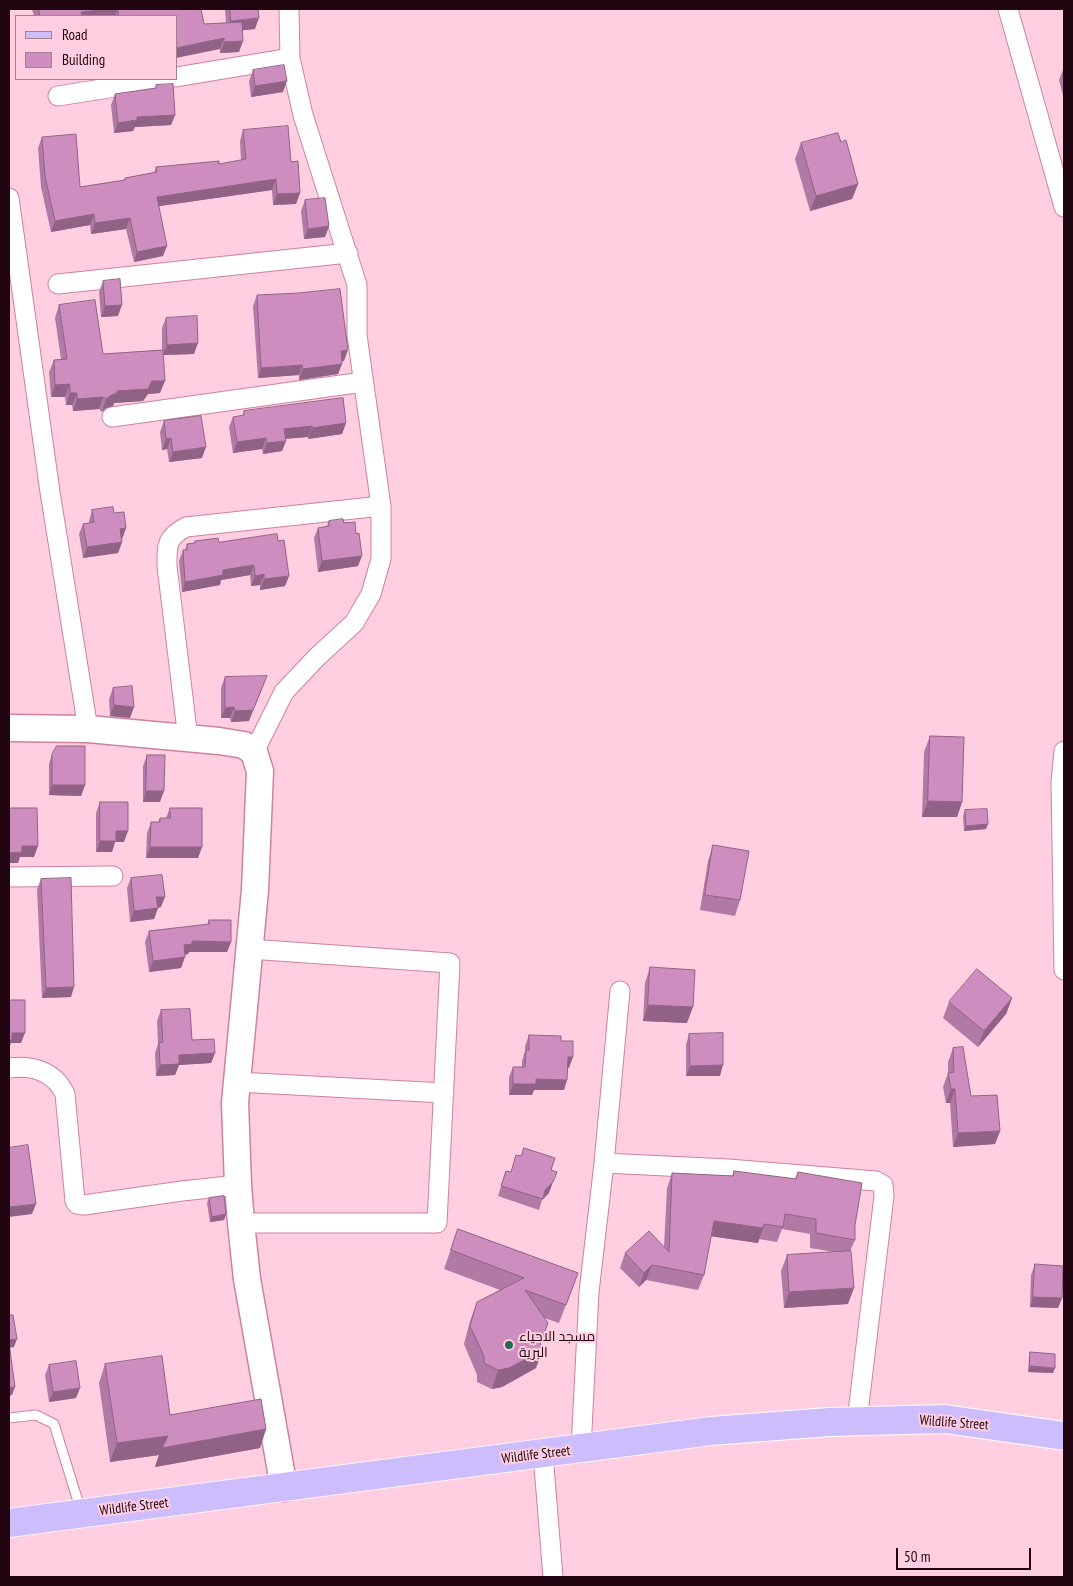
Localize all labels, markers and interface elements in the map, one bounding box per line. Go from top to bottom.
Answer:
legend [15,15,178,80]
text: Road [62,25,88,44]
text: Building [62,50,105,69]
place label: مسجد الاحياء البرية [519,1329,595,1361]
marker: مسجد الاحياء البرية [503,1339,515,1351]
street label: Wildlife Street [919,1412,989,1434]
street label: Wildlife Street [501,1442,571,1468]
street label: Wildlife Street [99,1494,169,1520]
scale bar [898,1538,1033,1570]
text: 50 m [904,1547,930,1566]

